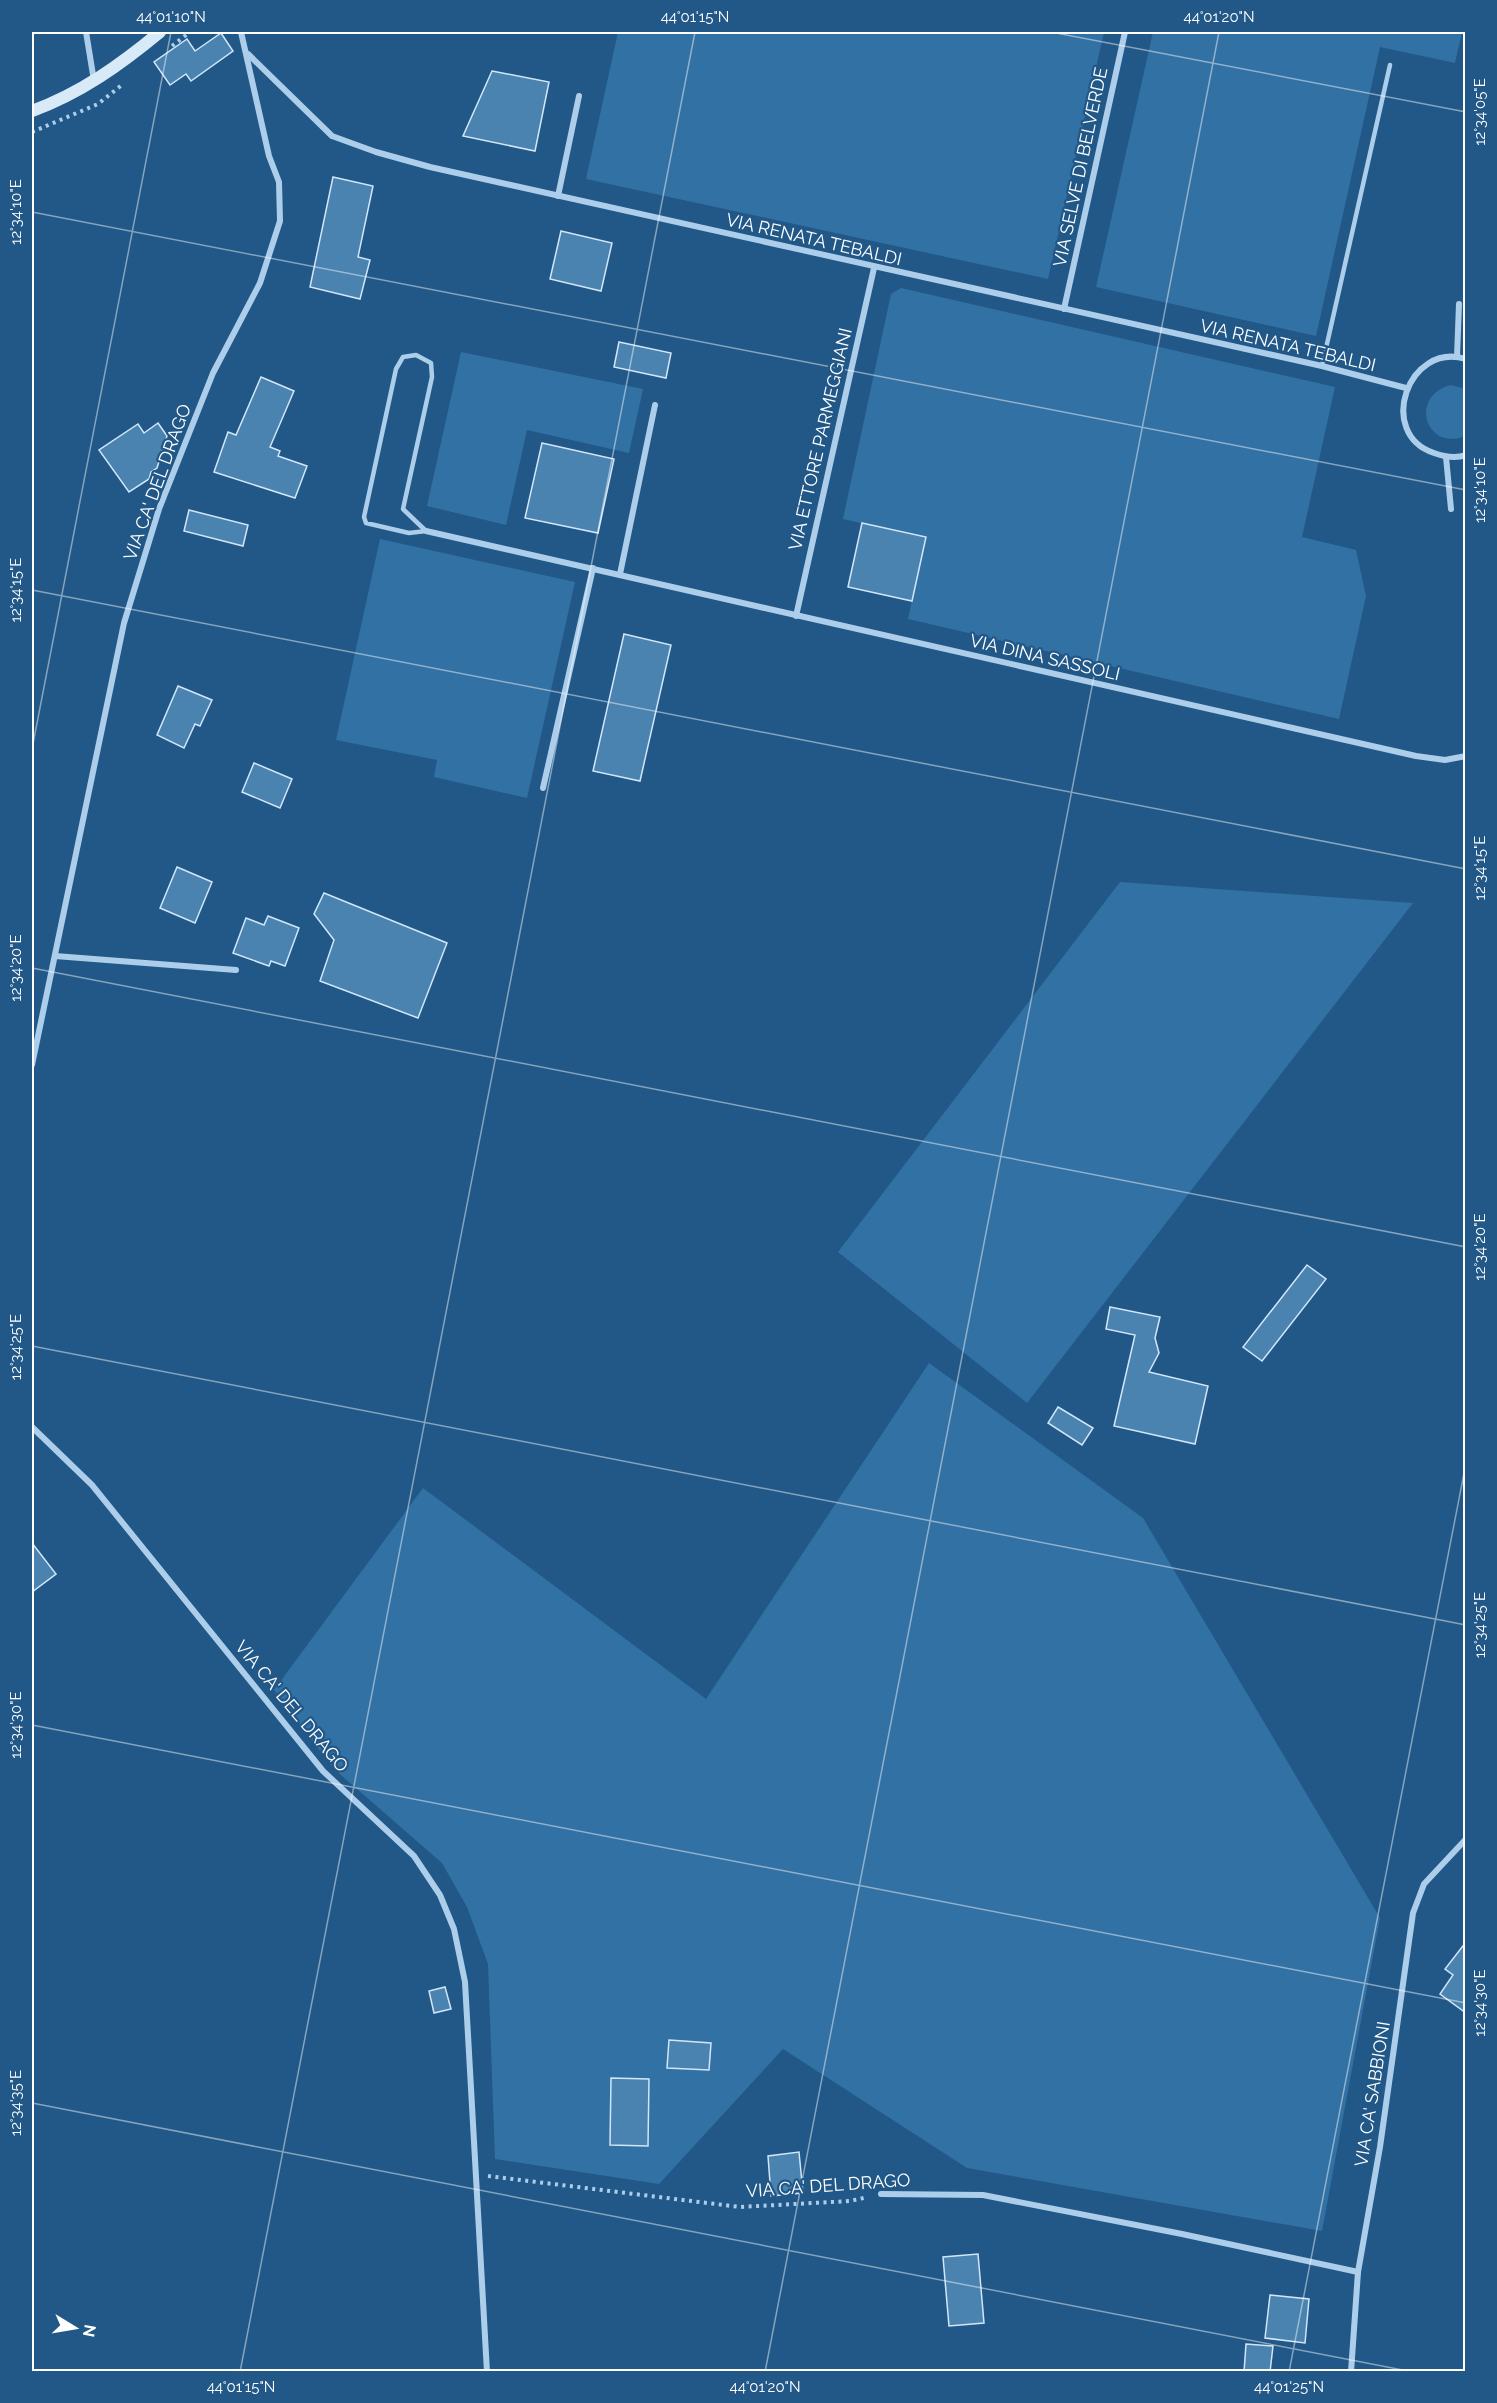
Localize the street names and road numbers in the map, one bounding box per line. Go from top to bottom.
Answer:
street label: VIA SELVE DI BELVERDE [1049,65,1111,269]
street label: VIA RENATA TEBALDI [724,209,904,269]
street label: VIA RENATA TEBALDI [1198,315,1378,375]
street label: VIA ETTORE PARMEGGIANI [784,326,856,552]
street label: VIA CA' DEL DRAGO [119,401,195,563]
street label: VIA DINA SASSOLI [968,630,1122,684]
street label: VIA CA' DEL DRAGO [231,1636,353,1776]
street label: VIA CA' SABBIONI [1350,2020,1394,2168]
street label: VIA CA' DEL DRAGO [745,2169,911,2201]

